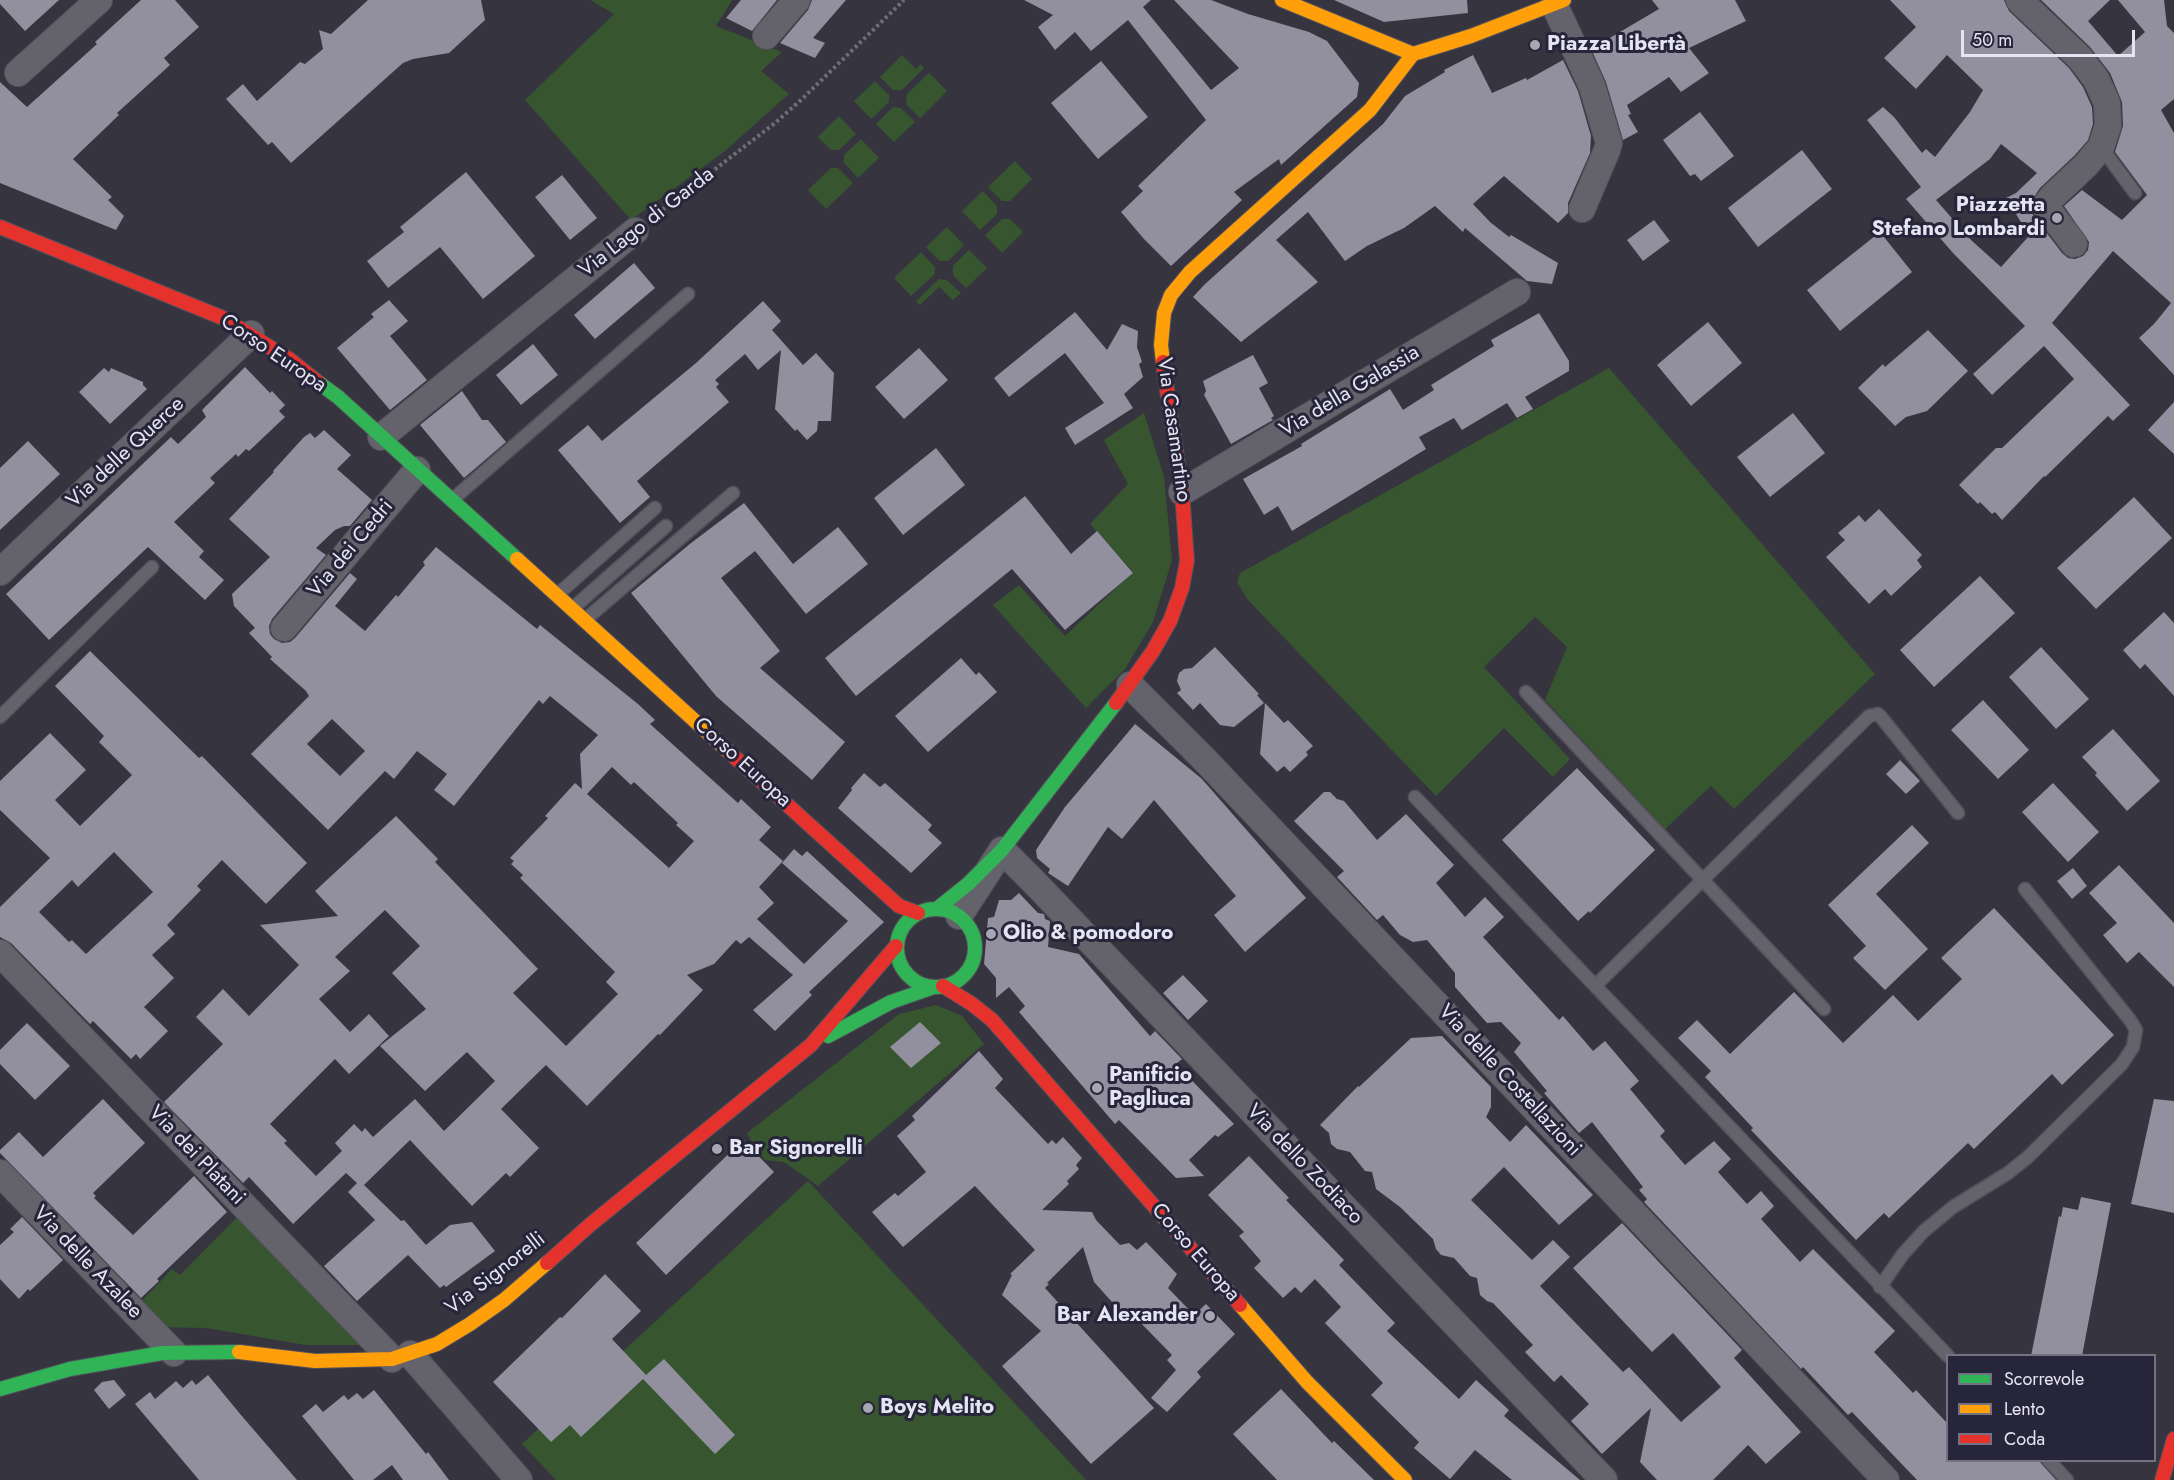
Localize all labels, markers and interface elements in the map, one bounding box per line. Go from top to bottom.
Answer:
scale bar [1964,18,2138,56]
text: 50 m [1972,27,2012,53]
place label: Piazza Libertà [1547,32,1686,58]
marker: Piazza Libertà [1528,38,1542,52]
street label: Via Lago di Garda [574,162,720,284]
place label: Piazzetta Stefano Lombardi [1871,193,2045,243]
marker: Piazzetta Stefano Lombardi [2050,211,2064,225]
street label: Corso Europa [215,309,331,399]
street label: Via della Galassia [1276,340,1424,444]
street label: Via Casamartino [1150,356,1196,504]
street label: Via delle Querce [62,392,190,514]
street label: Via dei Cedri [303,495,399,603]
street label: Corso Europa [688,713,796,813]
place label: Olio & pomodoro [1003,921,1173,947]
marker: Olio & pomodoro [984,927,998,941]
street label: Via delle Costellazioni [1432,1000,1586,1162]
place label: Panificio Pagliuca [1109,1063,1192,1113]
marker: Panificio Pagliuca [1090,1081,1104,1095]
street label: Via dello Zodiaco [1240,1100,1368,1230]
street label: Via dei Platani [142,1101,250,1211]
place label: Bar Signorelli [729,1136,863,1162]
marker: Bar Signorelli [710,1142,724,1156]
street label: Corso Europa [1145,1199,1245,1307]
street label: Via delle Azalee [27,1202,147,1324]
street label: Via Signorelli [441,1227,551,1321]
place label: Bar Alexander [1057,1303,1198,1329]
marker: Bar Alexander [1203,1309,1217,1323]
legend [1946,1354,2156,1462]
text: Scorrevole [2004,1366,2084,1392]
place label: Boys Melito [880,1395,994,1421]
text: Lento [2004,1396,2045,1422]
marker: Boys Melito [861,1401,875,1415]
text: Coda [2004,1426,2045,1452]

